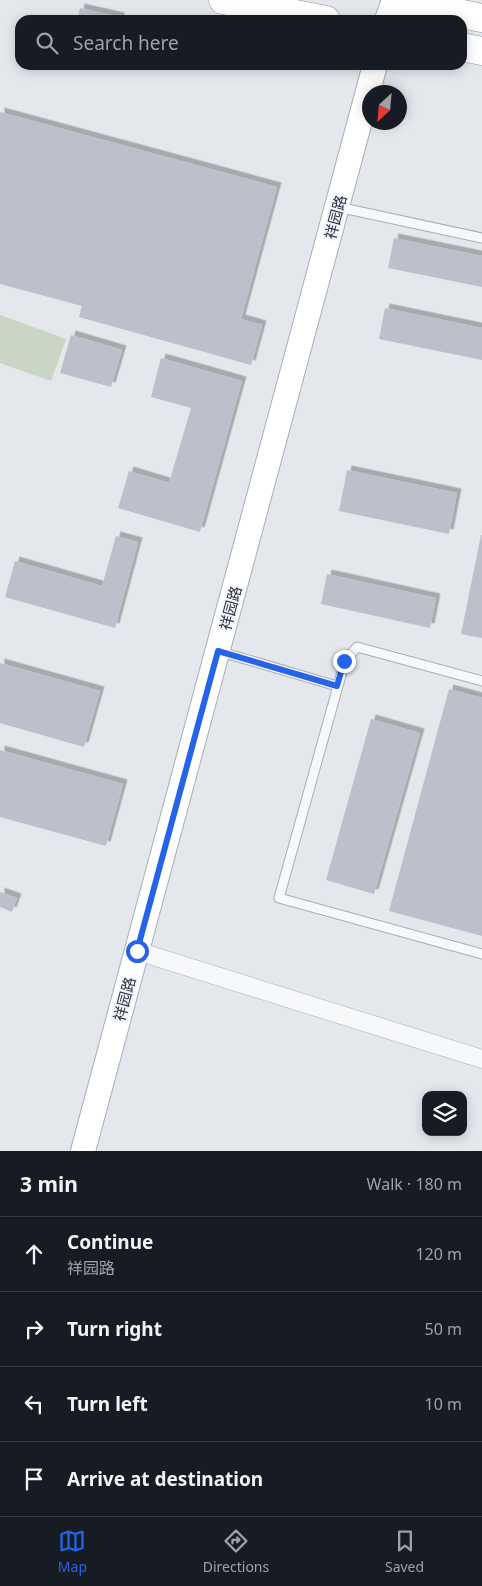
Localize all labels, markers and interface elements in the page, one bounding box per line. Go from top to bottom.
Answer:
search box [15,15,467,70]
icon: search [33,29,61,57]
text: Search here [73,30,179,56]
north arrow [362,85,407,130]
street label: 祥园路 [320,193,350,241]
street label: 祥园路 [215,584,245,632]
route end [333,650,356,673]
route start [126,940,149,963]
street label: 祥园路 [109,975,139,1023]
map controls [422,1091,467,1136]
button: layers [422,1091,467,1136]
text: 3 min [20,1170,78,1198]
text: Walk · 180 m [367,1173,462,1195]
text: Continue [67,1229,153,1255]
icon: ahead [20,1240,48,1268]
text: 120 m [415,1243,462,1265]
text: 祥园路 [67,1257,115,1279]
icon: right [20,1315,48,1343]
text: Turn right [67,1316,162,1342]
text: 50 m [425,1318,462,1340]
icon: left [20,1390,48,1418]
text: Turn left [67,1391,148,1417]
text: 10 m [425,1393,462,1415]
icon: arrive [20,1465,48,1493]
text: Arrive at destination [67,1466,263,1492]
tab: Map [58,1527,87,1576]
tab: Directions [203,1527,269,1576]
tab: Saved [385,1527,424,1576]

